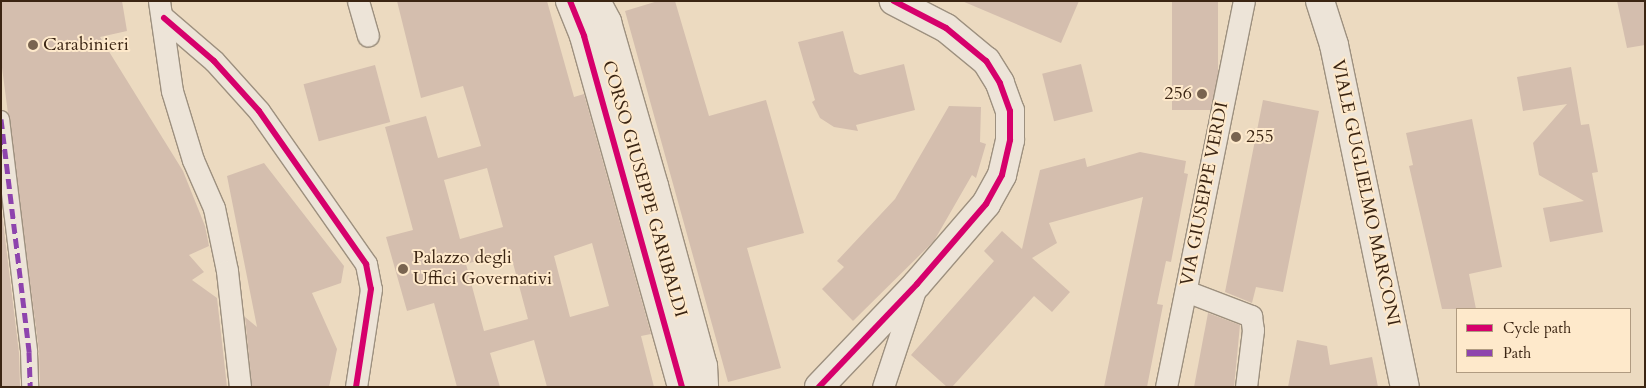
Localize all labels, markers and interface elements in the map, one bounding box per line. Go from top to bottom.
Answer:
place label: Carabinieri [43,34,129,56]
marker: Carabinieri [27,39,39,51]
street label: CORSO GIUSEPPE GARIBALDI [597,58,691,320]
street label: VIALE GUGLIELMO MARCONI [1326,58,1404,328]
place label: 256 [1164,83,1192,105]
marker: 256 [1196,88,1208,100]
street label: VIA GIUSEPPE VERDI [1177,100,1233,288]
place label: 255 [1246,126,1274,148]
marker: 255 [1230,131,1242,143]
place label: Palazzo degli Uffici Governativi [413,248,552,290]
marker: Palazzo degli Uffici Governativi [397,263,409,275]
legend [1456,308,1631,373]
text: Cycle path [1503,318,1571,338]
text: Path [1503,343,1531,363]

